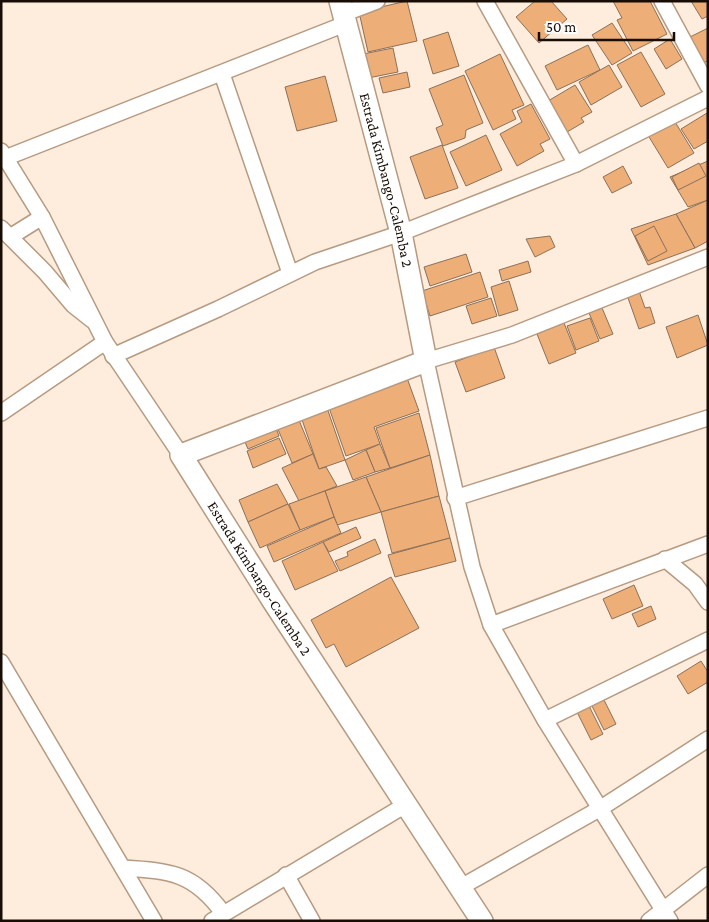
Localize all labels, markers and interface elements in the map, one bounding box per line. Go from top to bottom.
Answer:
scale bar [539,10,674,42]
text: 50 m [546,19,576,35]
street label: Estrada Kimbango-Calemba 2 [356,91,416,269]
street label: Estrada Kimbango-Calemba 2 [204,499,314,658]

